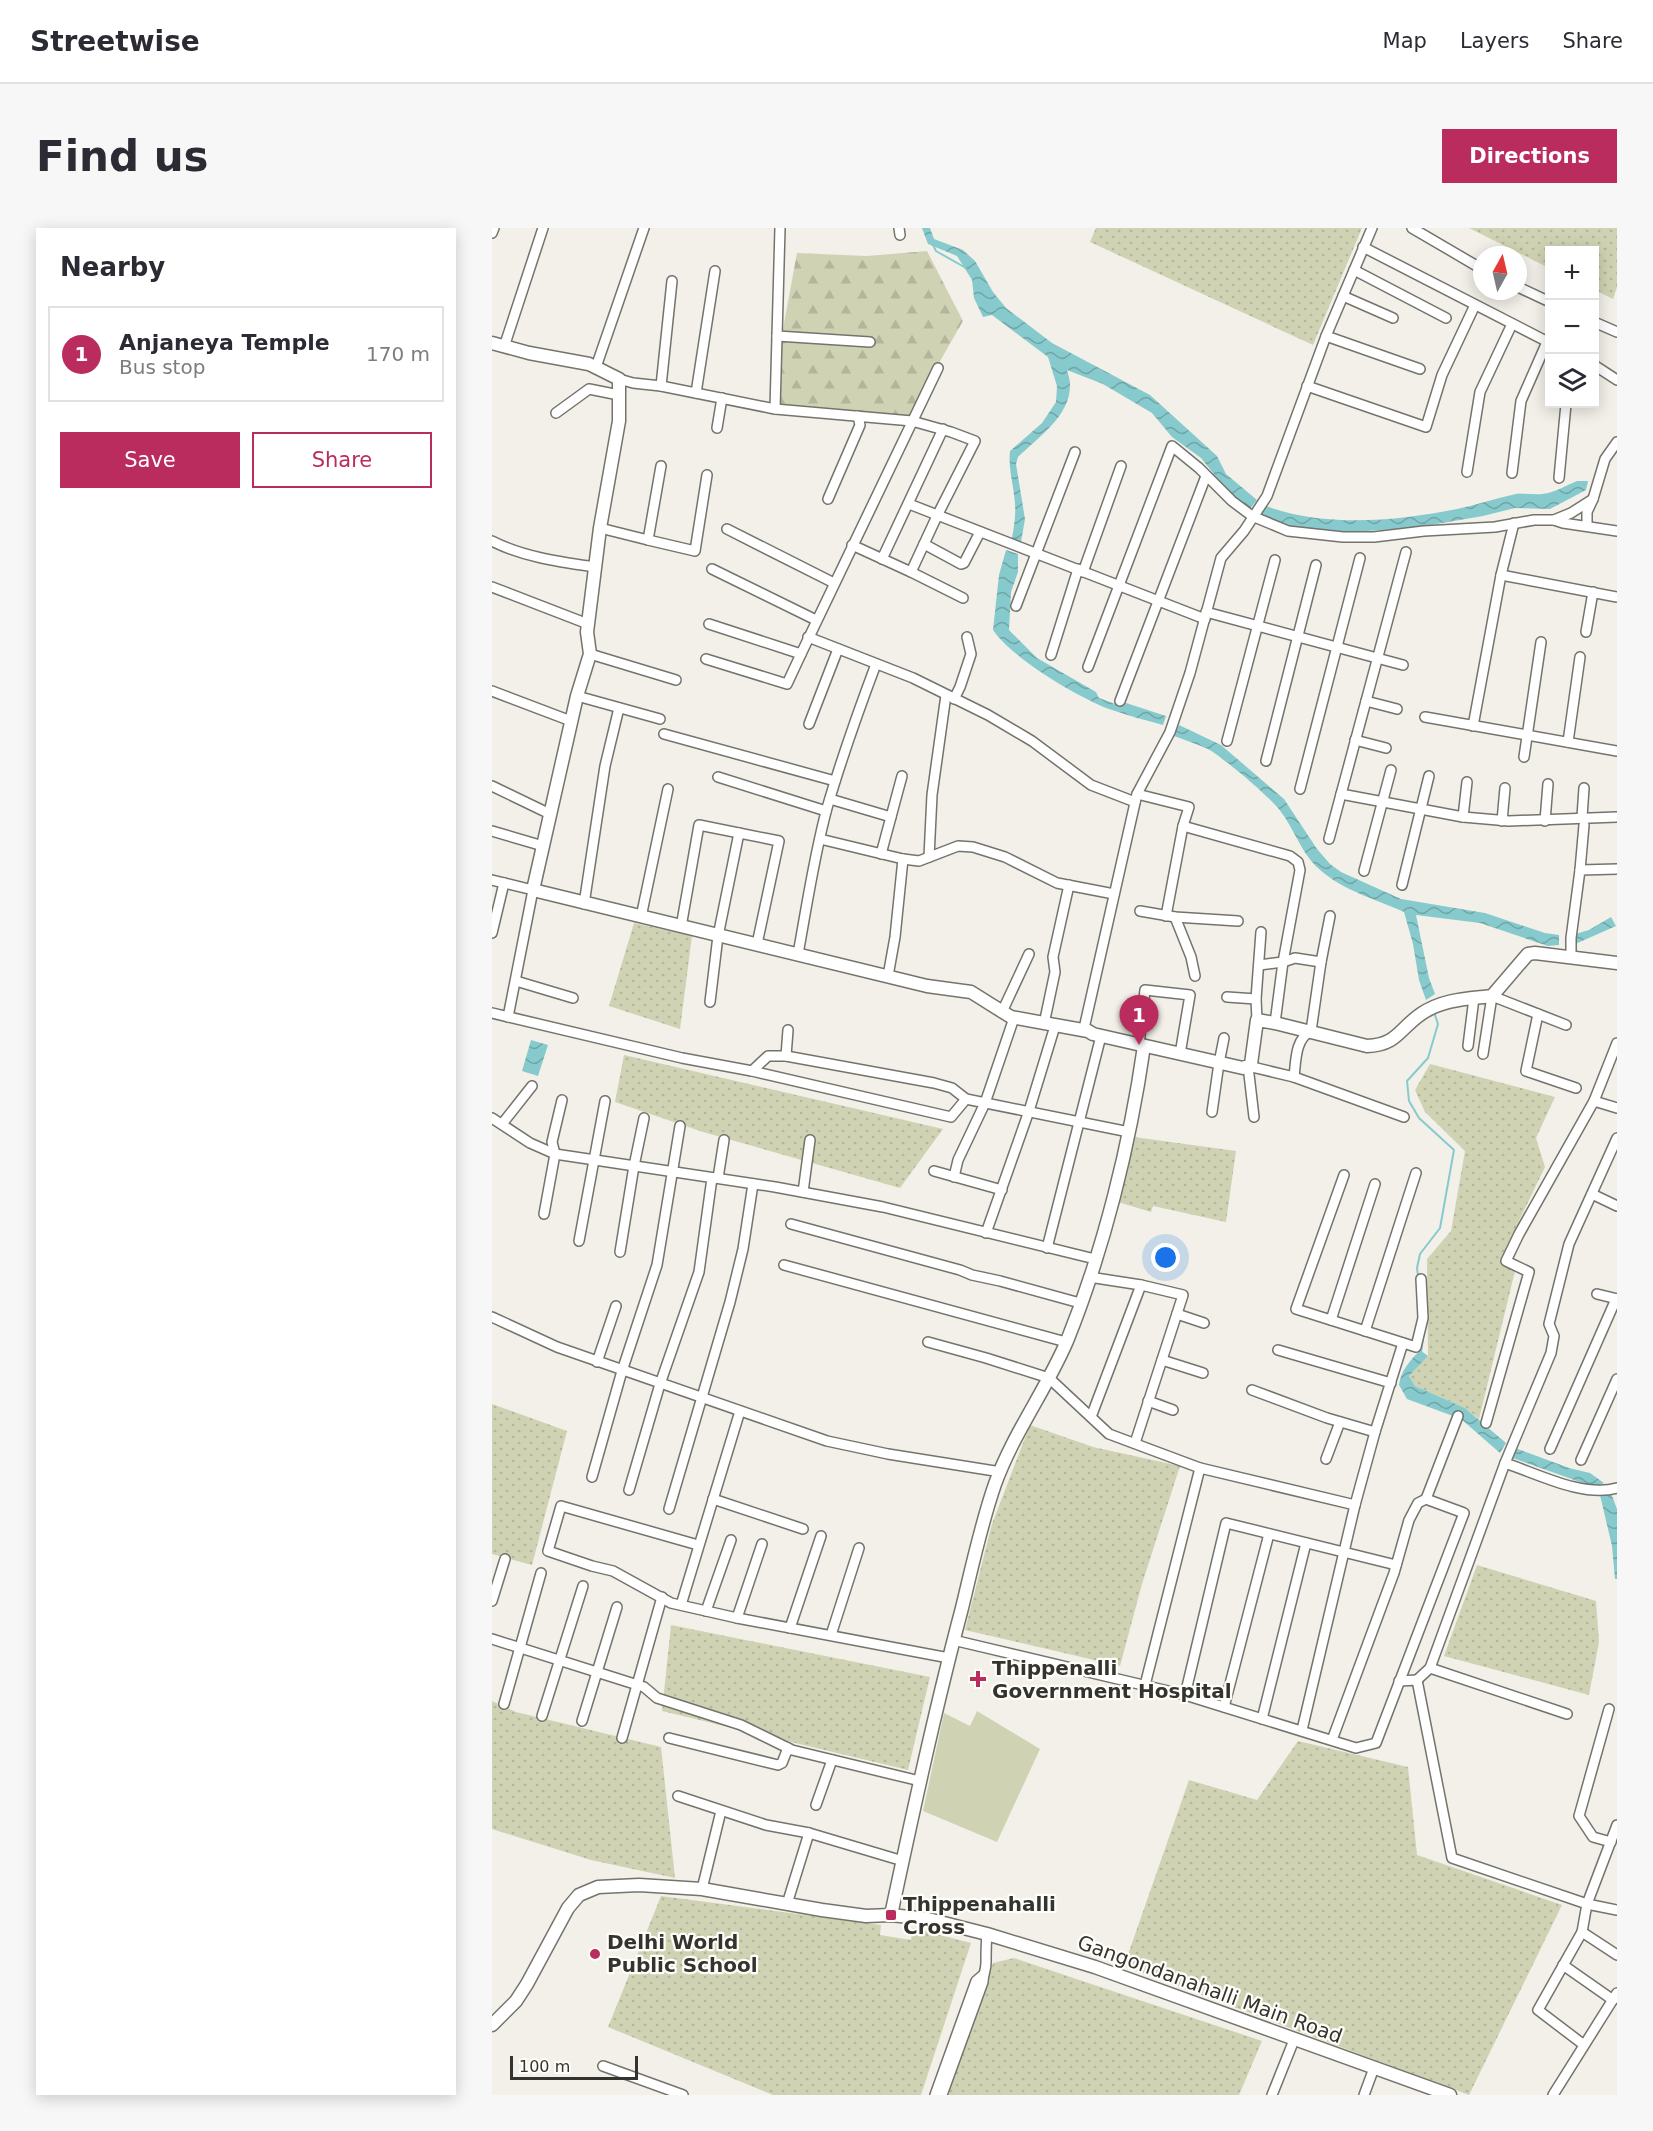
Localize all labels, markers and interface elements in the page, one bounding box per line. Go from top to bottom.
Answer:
text: Streetwise [30,25,200,58]
text: Map [1383,29,1427,53]
text: Layers [1460,29,1529,53]
text: Share [1562,29,1623,53]
button: Directions [1442,129,1617,183]
text: Find us [36,132,209,181]
north arrow [1473,246,1527,300]
map controls [1545,246,1599,408]
button: + [1545,246,1599,300]
text: Nearby [60,252,165,282]
button: − [1545,300,1599,354]
text: Anjaneya Temple [119,330,330,355]
text: 1 [75,342,88,366]
text: 170 m [366,342,430,366]
button: layers [1545,354,1599,408]
text: Bus stop [119,355,205,379]
button: Save [60,432,240,488]
button: Share [252,432,432,488]
pin: 1 [1120,996,1158,1045]
your location [1151,1243,1180,1272]
place label: Thippenalli Government Hospital [992,1656,1232,1703]
marker: Thippenalli Government Hospital [969,1670,987,1688]
place label: Thippenahalli Cross [903,1892,1056,1939]
marker: Thippenahalli Cross [884,1908,898,1922]
place label: Delhi World Public School [607,1930,758,1977]
street label: Gangondanahalli Main Road [1074,1930,1346,2048]
marker: Delhi World Public School [588,1947,602,1961]
scale bar [510,2053,638,2080]
text: 100 m [519,2057,570,2076]

